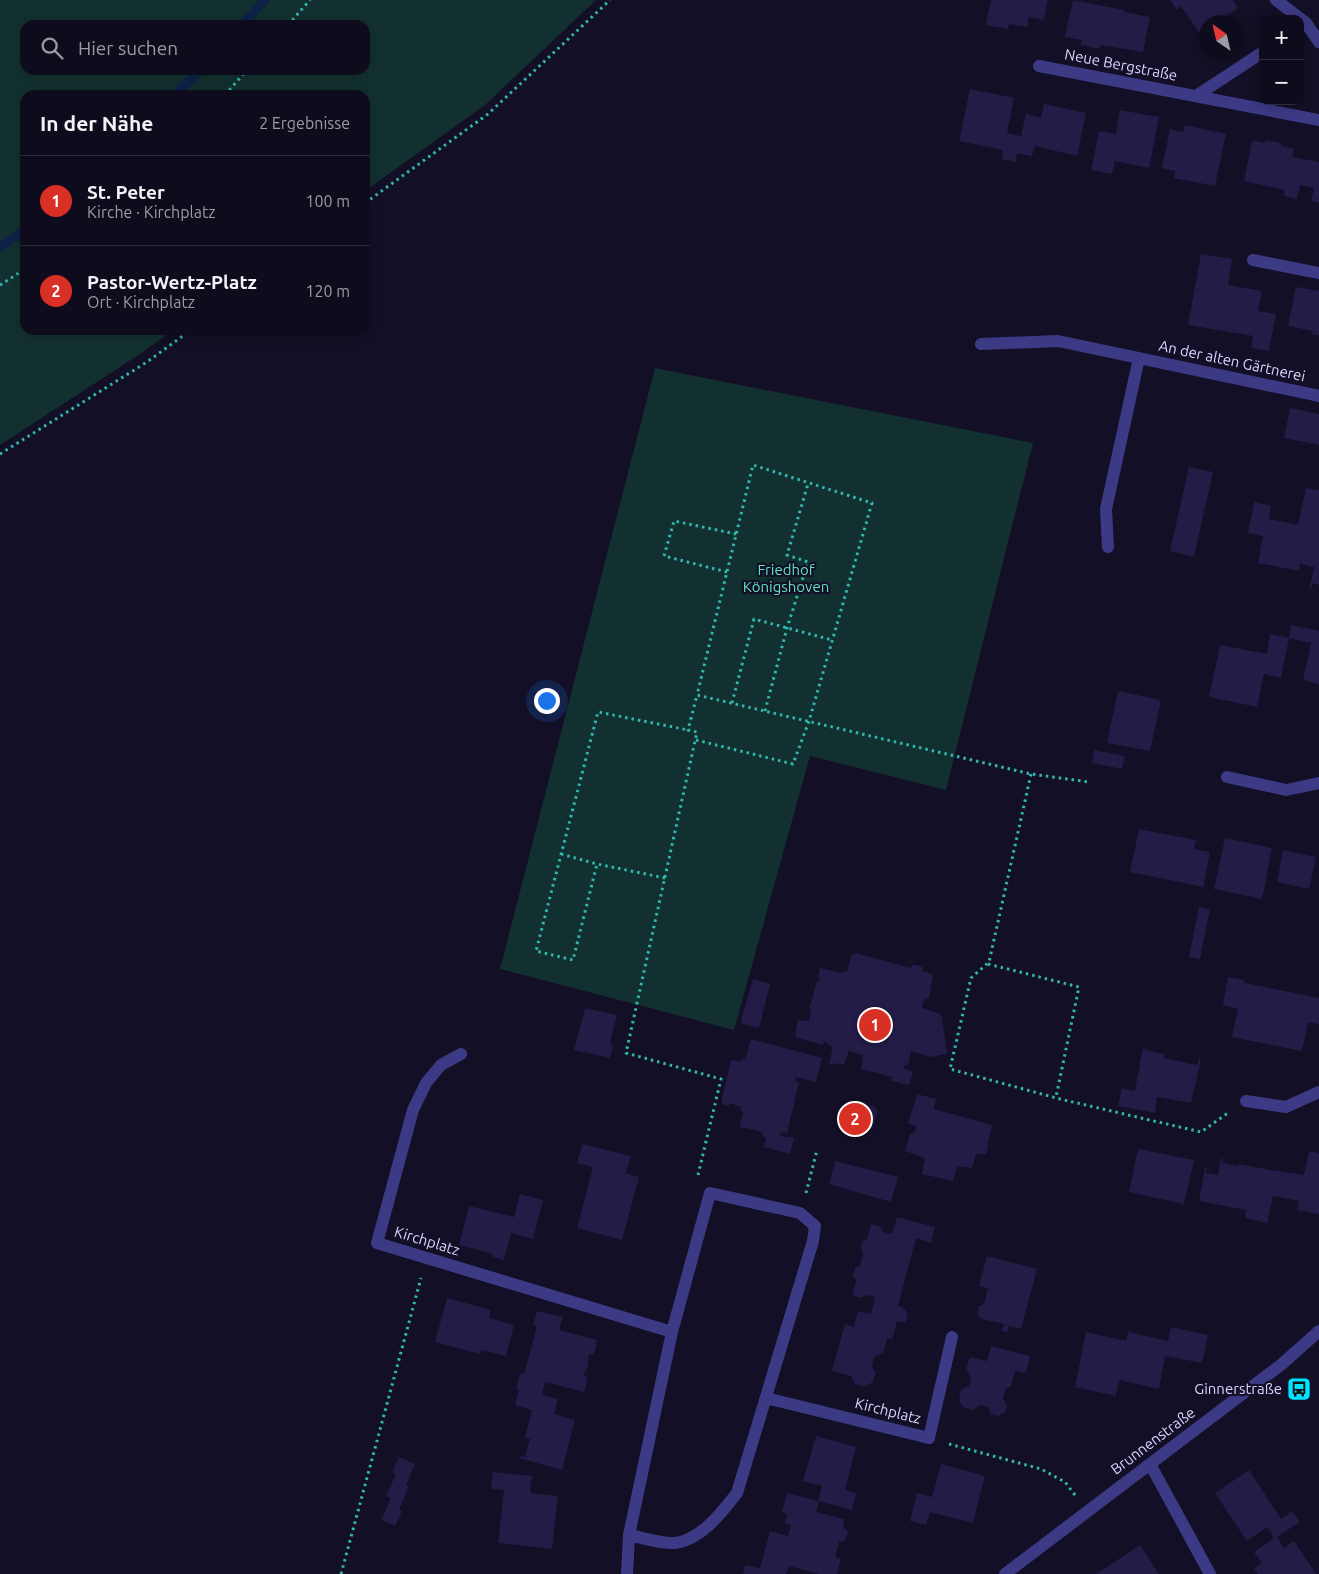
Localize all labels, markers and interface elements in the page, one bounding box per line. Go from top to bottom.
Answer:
north arrow [1199,15,1244,60]
map controls [1259,15,1304,105]
button: + [1259,15,1304,60]
search box [20,20,370,75]
icon: search [38,34,66,62]
text: Hier suchen [78,37,178,59]
street label: Neue Bergstraße [1063,45,1179,84]
button: − [1259,60,1304,105]
text: In der Nähe [40,111,153,135]
text: 2 Ergebnisse [259,114,350,132]
text: St. Peter [87,181,165,203]
text: 1 [51,192,61,210]
text: 100 m [305,192,350,210]
text: Kirche · Kirchplatz [87,203,216,221]
text: Pastor-Wertz-Platz [87,271,257,293]
text: 2 [51,282,61,300]
text: 120 m [305,282,350,300]
text: Ort · Kirchplatz [87,293,195,311]
street label: An der alten Gärtnerei [1157,337,1307,384]
park label: Friedhof Königshoven [743,561,829,595]
your location [534,688,560,714]
pin: 1 [859,1006,891,1044]
pin: 2 [839,1100,871,1138]
street label: Kirchplatz [392,1223,462,1259]
bus stop icon: Ginnerstraße [1286,1376,1312,1402]
place label: Ginnerstraße [1194,1380,1282,1397]
street label: Kirchplatz [853,1394,923,1427]
street label: Brunnenstraße [1107,1403,1198,1478]

